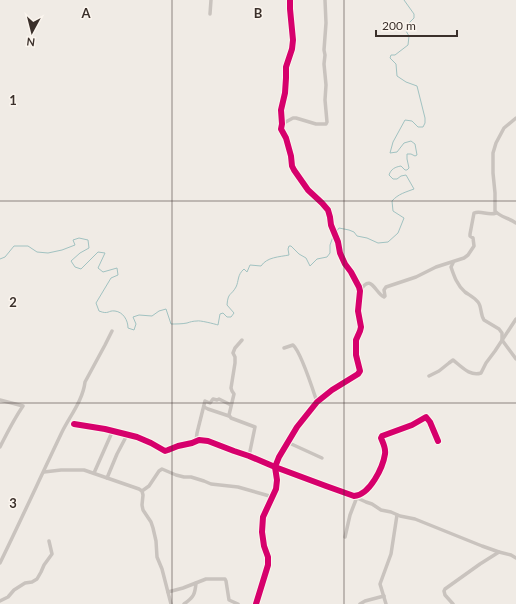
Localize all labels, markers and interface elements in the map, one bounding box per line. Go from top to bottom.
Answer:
text: A [80,5,91,21]
text: B [254,5,263,21]
north arrow [12,12,52,52]
scale bar [376,12,457,38]
text: 200 m [382,18,416,33]
text: N [26,35,36,49]
text: 1 [9,92,17,108]
text: 2 [9,294,17,310]
text: 3 [9,495,17,511]

